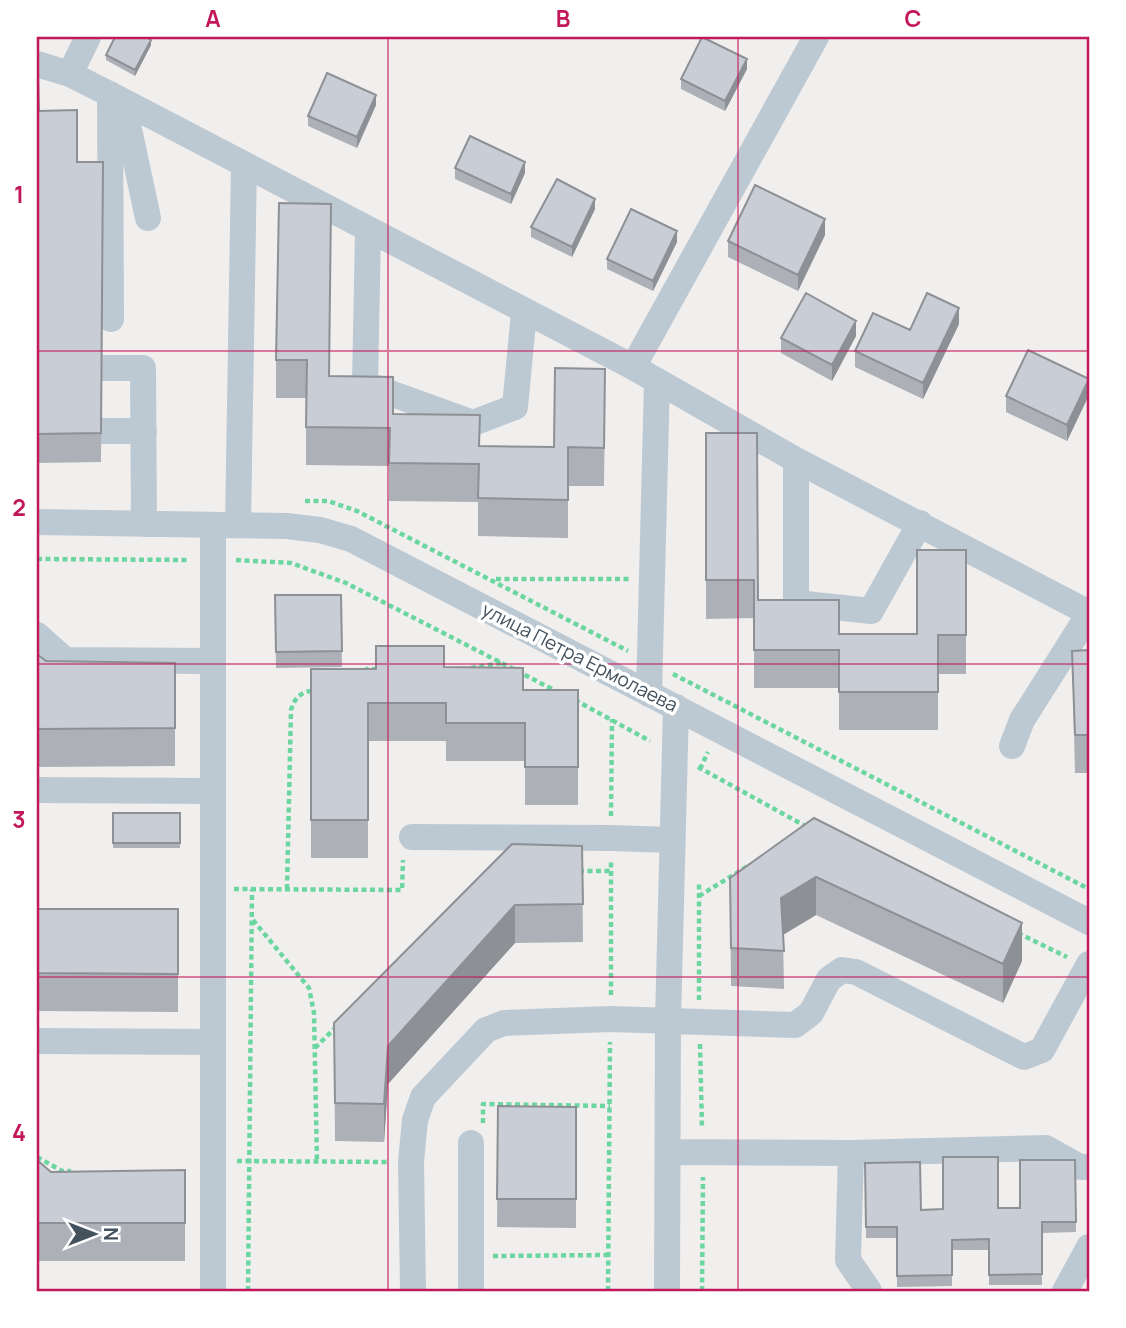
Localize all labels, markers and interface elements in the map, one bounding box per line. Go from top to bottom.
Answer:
text: A [205,2,221,34]
text: B [556,2,570,34]
text: C [905,2,922,34]
text: 1 [14,178,24,210]
text: 2 [12,491,26,523]
street label: улица Петра Ермолаева [478,596,682,718]
text: 3 [12,803,26,835]
text: 4 [12,1116,26,1148]
north arrow [60,1198,130,1268]
text: N [98,1227,124,1241]

